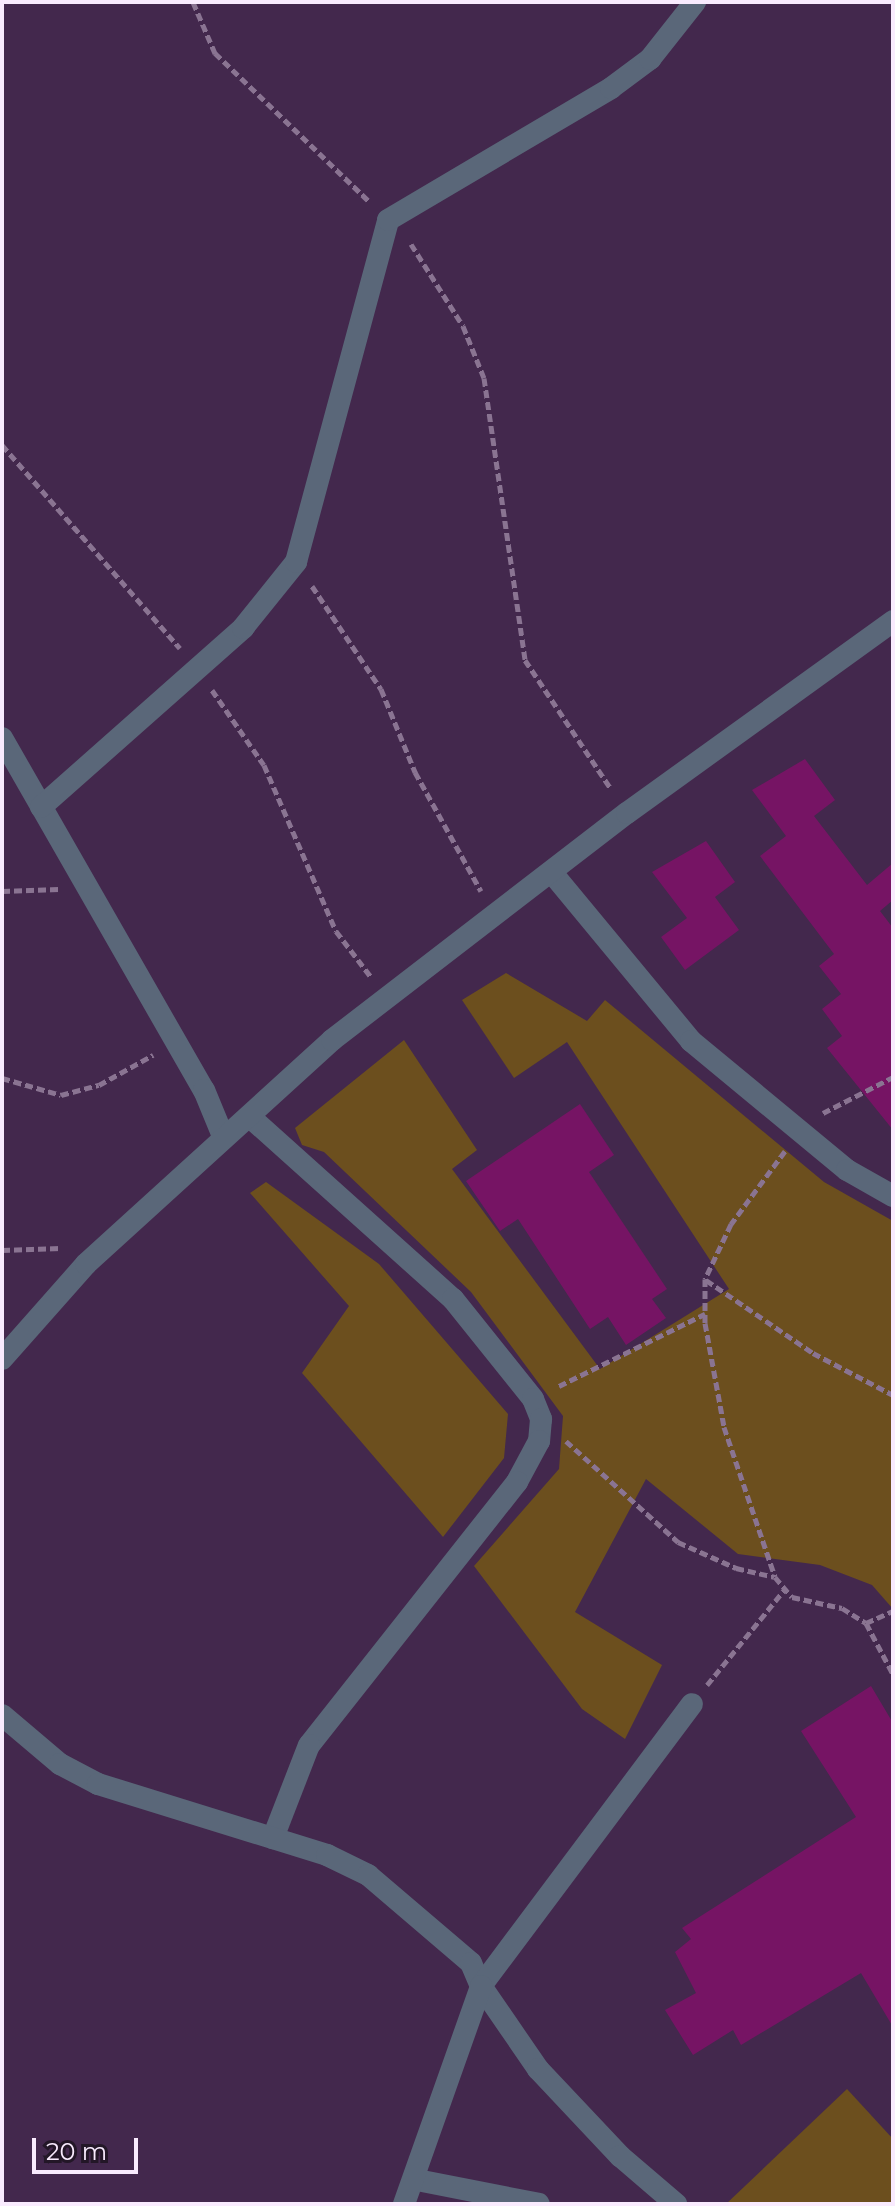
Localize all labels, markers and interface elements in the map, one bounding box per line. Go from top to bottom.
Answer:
scale bar [36,2122,142,2172]
text: 20 m [46,2137,107,2166]

